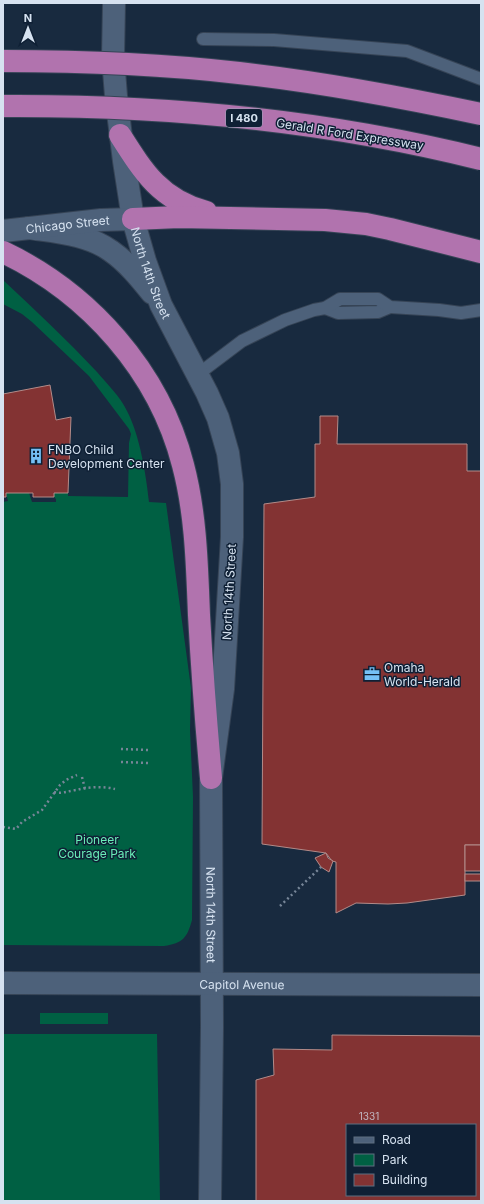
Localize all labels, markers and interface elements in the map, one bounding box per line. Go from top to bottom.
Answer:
north arrow [8,8,48,48]
text: N [24,11,32,25]
road number: I 480 [226,109,262,127]
street label: Gerald R Ford Expressway [275,115,425,153]
street label: Chicago Street [25,212,110,236]
street label: North 14th Street [128,225,174,321]
place label: FNBO Child Development Center [48,442,165,471]
building icon: FNBO Child Development Center [27,447,45,465]
street label: North 14th Street [219,543,239,640]
place label: Omaha World-Herald [384,660,460,689]
office icon: Omaha World-Herald [363,665,381,683]
park label: Pioneer Courage Park [58,832,136,861]
street label: North 14th Street [204,867,219,963]
street label: Capitol Avenue [199,976,285,992]
house number: 1331 [359,1110,379,1122]
legend [346,1124,476,1196]
text: Road [382,1132,411,1147]
text: Park [382,1152,408,1167]
text: Building [382,1172,427,1187]

